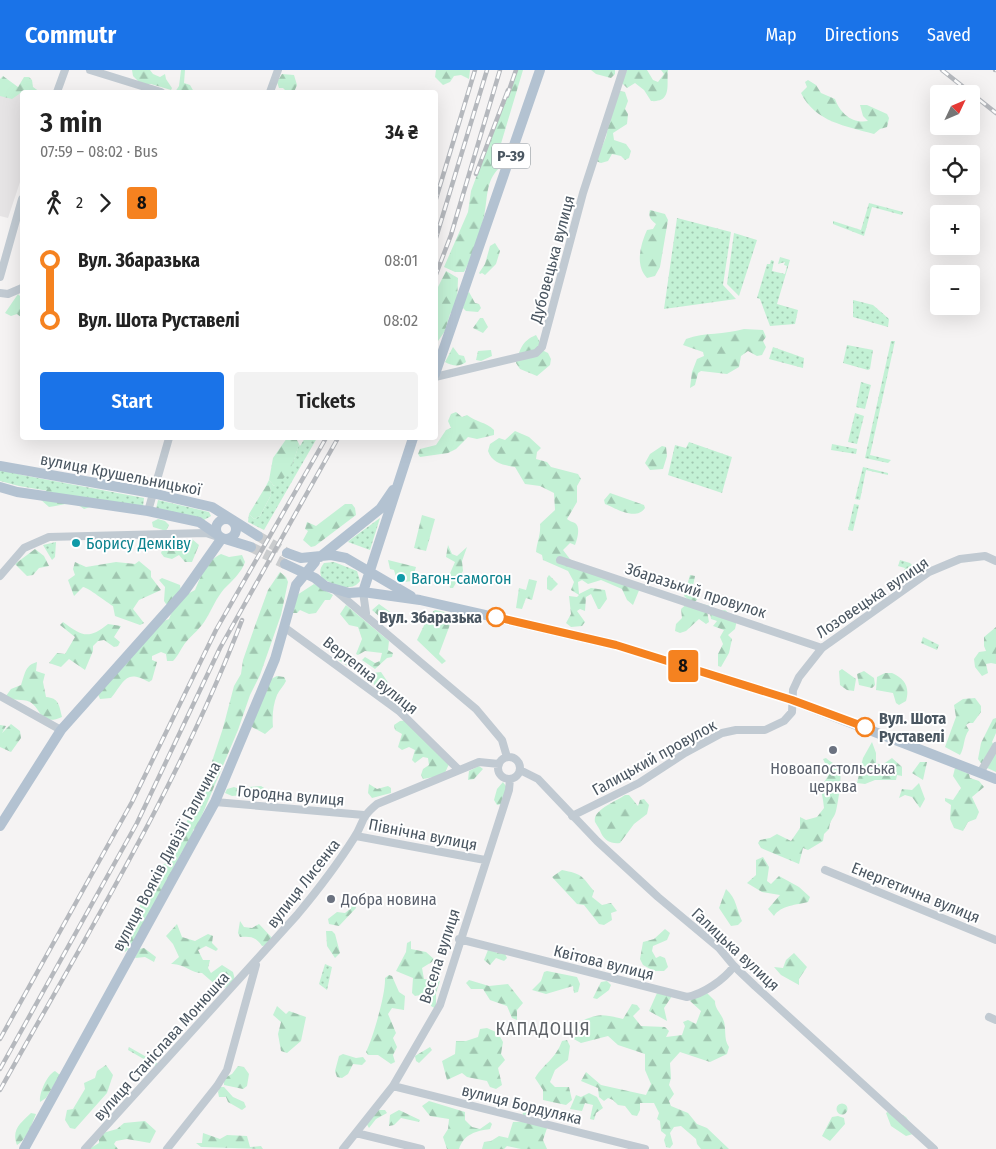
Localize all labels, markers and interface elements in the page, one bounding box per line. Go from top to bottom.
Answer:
text: Commutr [25,21,116,49]
text: Map [765,24,797,46]
text: Directions [825,24,899,46]
text: Saved [927,24,971,46]
north arrow [930,85,980,135]
map controls [930,85,980,315]
text: 3 min [40,106,102,139]
text: 34 ₴ [385,121,418,144]
text: 07:59 – 08:02 · Bus [40,142,158,161]
road number: Р-39 [492,144,530,168]
button: locate [930,145,980,195]
icon: walk [40,189,68,217]
icon: forward [91,189,119,217]
text: 8 [137,192,147,214]
text: 2 [76,193,83,212]
street label: Дубовецька вулиця [526,193,579,326]
button: + [930,205,980,255]
text: Вул. Збаразька [78,249,200,272]
text: 08:01 [384,251,418,270]
button: − [930,265,980,315]
text: Вул. Шота Руставелі [78,309,240,332]
text: 08:02 [383,311,418,330]
button: Start [40,372,224,430]
button: Tickets [234,372,418,430]
street label: вулиця Крушельницької [39,450,204,500]
place label: Борису Демківу [86,534,192,553]
marker: Борису Демківу [70,537,82,549]
street label: Лозовецька вулиця [812,553,932,642]
street label: Збаразький провулок [623,559,769,622]
place label: Вагон-самогон [411,569,512,588]
marker: Вагон-самогон [395,572,407,584]
marker: Вул. Збаразька [486,607,506,627]
place label: Вул. Збаразька [379,608,482,627]
street label: Вертепна вулиця [319,632,422,718]
line badge: 8 [667,650,699,682]
text: 8 [678,655,688,677]
place label: Вул. Шота Руставелі [879,709,946,746]
street label: Галицький провулок [589,715,720,799]
marker: Вул. Шота Руставелі [855,717,875,737]
marker: Новоапостольська церква [827,744,839,756]
street label: вулиця Вояків Дивізії Галичина [108,758,225,954]
place label: Новоапостольська церква [770,759,896,796]
street label: Городна вулиця [237,781,345,810]
street label: Північна вулиця [367,815,479,854]
street label: вулиця Лисенка [263,835,344,932]
street label: Енергетична вулиця [849,858,983,927]
place label: Добра новина [340,890,437,909]
marker: Добра новина [325,893,337,905]
street label: Галицька вулиця [688,904,784,995]
street label: Весела вулиця [415,906,464,1006]
street label: Квітова вулиця [552,941,656,984]
street label: вулиця Станіслава Монюшка [89,968,233,1125]
district label: КАПАДОЦІЯ [495,1018,591,1040]
street label: вулиця Бордуляка [460,1080,584,1129]

